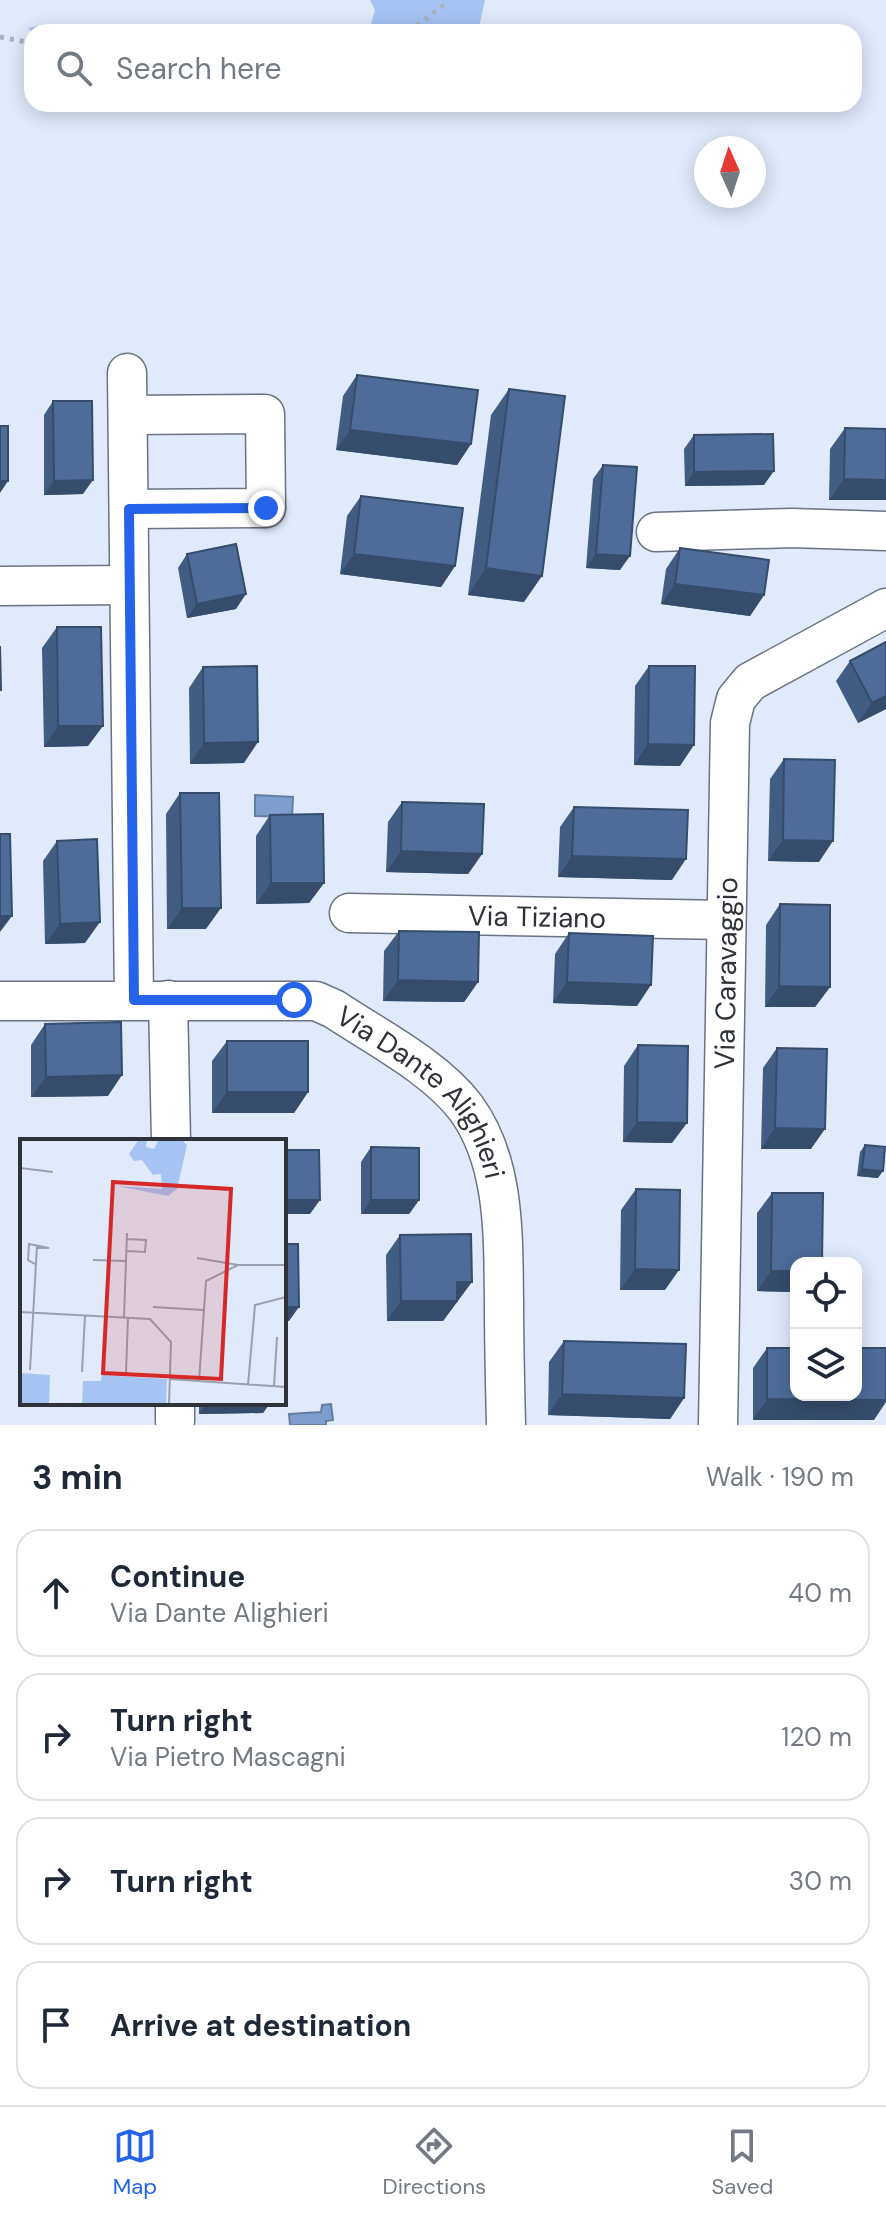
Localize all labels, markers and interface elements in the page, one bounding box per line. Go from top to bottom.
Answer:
search box [24,24,862,112]
icon: search [52,46,96,90]
text: Search here [116,49,282,88]
north arrow [694,136,766,208]
route end [248,490,284,526]
street label: Via Caravaggio [706,877,746,1070]
street label: Via Tiziano [468,897,606,936]
route start [276,982,312,1018]
street label: Via Dante Alighieri [329,997,514,1182]
inset map [20,1139,286,1405]
map controls [790,1257,862,1401]
button: locate [790,1257,862,1329]
button: layers [790,1329,862,1401]
text: 3 min [32,1455,123,1500]
text: Walk · 190 m [706,1460,854,1494]
text: Continue [110,1557,245,1596]
icon: ahead [34,1571,78,1615]
text: 40 m [788,1576,852,1610]
text: Via Dante Alighieri [110,1596,329,1630]
text: Turn right [110,1701,253,1740]
icon: right [34,1715,78,1759]
text: 120 m [781,1720,852,1754]
text: Via Pietro Mascagni [110,1740,346,1774]
icon: right [34,1859,78,1903]
text: Turn right [110,1862,253,1901]
text: 30 m [789,1864,852,1898]
icon: arrive [34,2003,78,2047]
text: Arrive at destination [110,2006,411,2045]
tab: Map [113,2124,157,2201]
tab: Directions [383,2124,486,2201]
tab: Saved [712,2124,773,2201]

